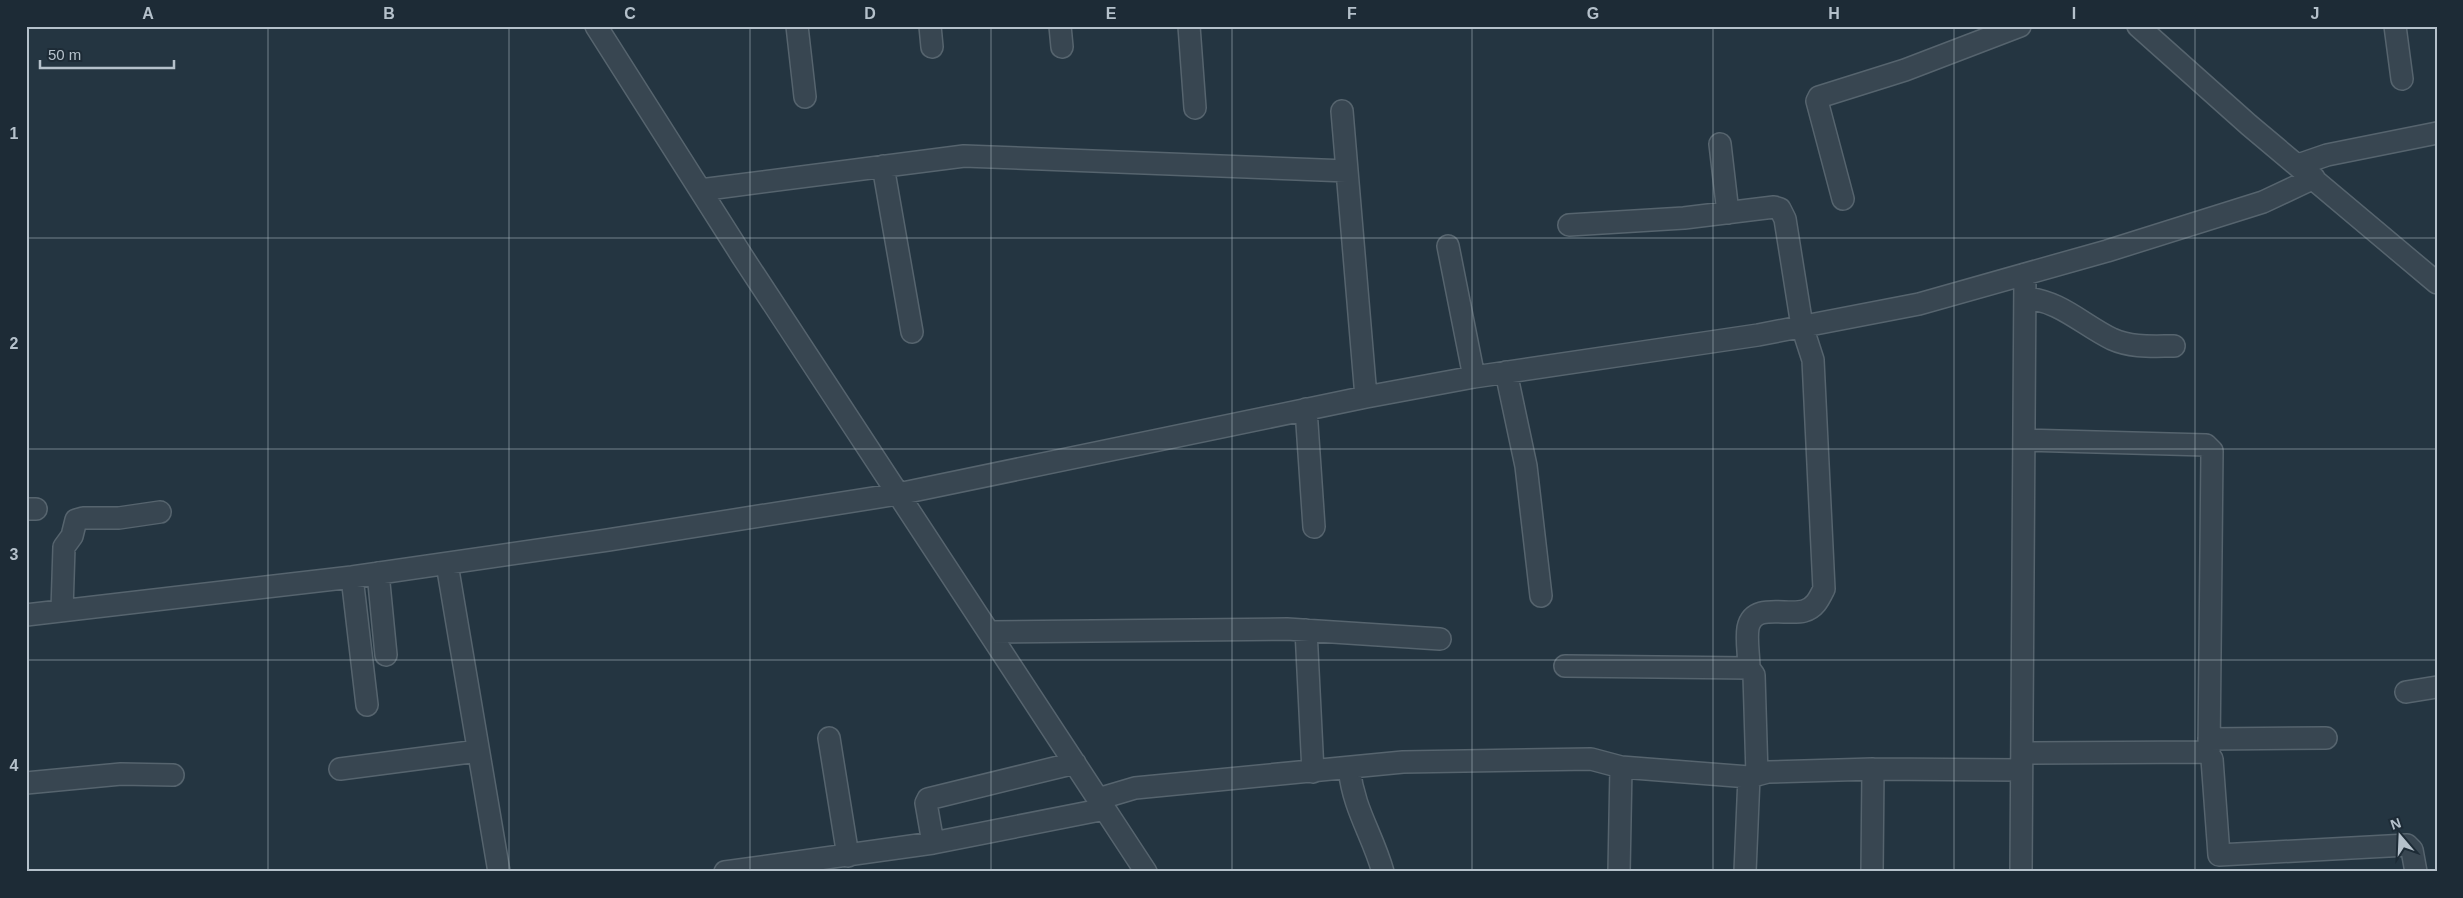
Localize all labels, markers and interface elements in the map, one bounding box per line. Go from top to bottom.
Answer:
text: A [142,5,154,22]
text: B [383,5,395,22]
text: C [624,5,636,22]
text: D [864,5,876,22]
text: E [1106,5,1117,22]
text: F [1347,5,1357,22]
text: G [1587,5,1599,22]
text: H [1828,5,1840,22]
text: I [2072,5,2076,22]
text: J [2311,5,2319,22]
scale bar [40,38,174,70]
text: 50 m [48,46,81,63]
text: 1 [10,125,19,142]
text: 2 [10,335,19,352]
text: 3 [10,546,19,563]
text: 4 [10,757,19,774]
north arrow [2376,810,2426,860]
text: N [2388,814,2403,833]

